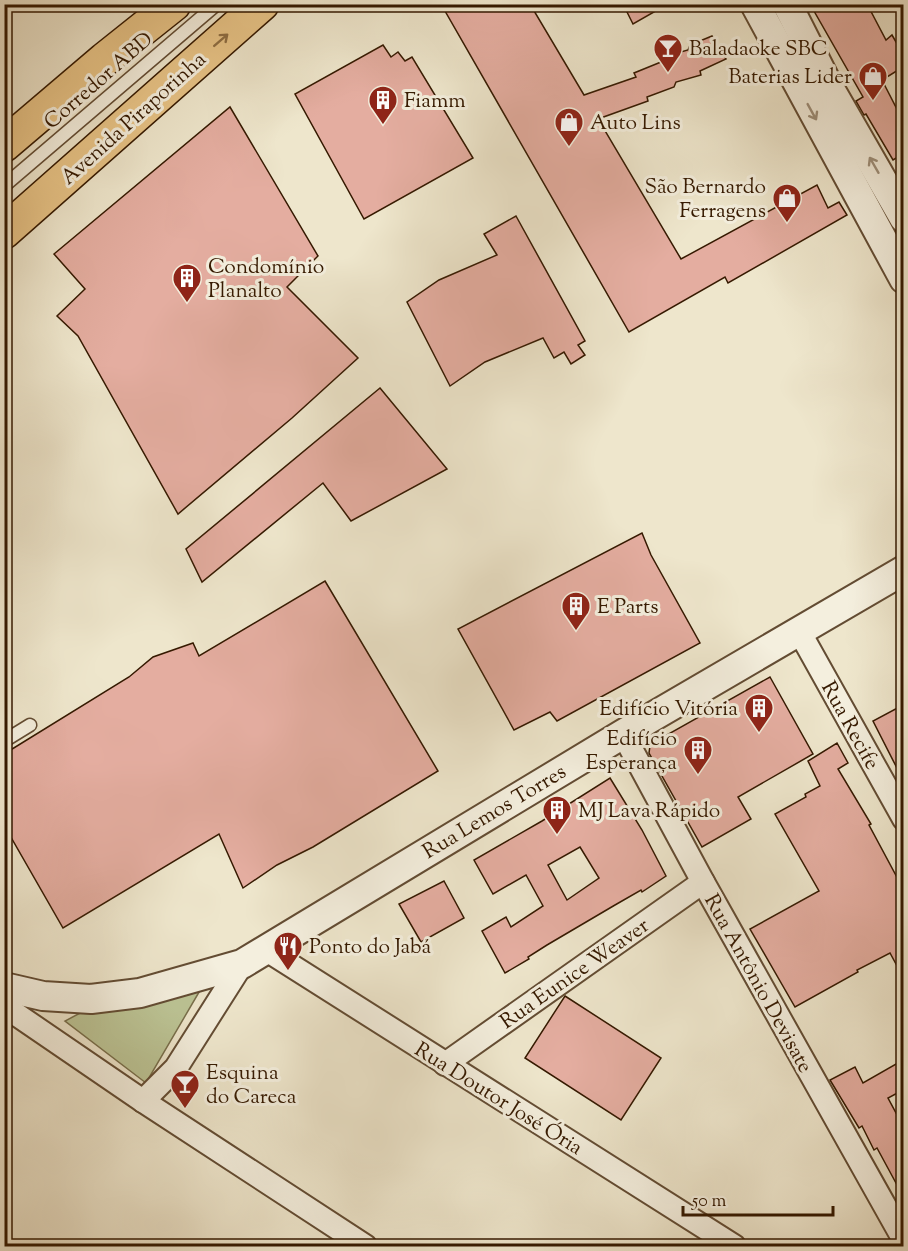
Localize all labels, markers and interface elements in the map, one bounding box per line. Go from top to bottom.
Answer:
street label: Corredor ABD [38,26,160,137]
bar icon: Baladaoke SBC [652,32,684,74]
one-way arrow [213,33,228,47]
place label: Baladaoke SBC [689,35,828,65]
street label: Avenida Piraporinha [55,46,214,193]
shop icon: Baterias Lider [857,60,889,102]
place label: Baterias Lider [728,63,852,93]
building icon: Fiamm [367,84,399,126]
place label: Fiamm [404,87,466,117]
one-way arrow [807,102,818,120]
shop icon: Auto Lins [553,106,585,148]
place label: Auto Lins [590,109,681,139]
one-way arrow [867,157,879,174]
place label: São Bernardo Ferragens [644,173,766,227]
shop icon: São Bernardo Ferragens [771,182,803,224]
place label: Condomínio Planalto [208,253,324,307]
building icon: Condomínio Planalto [171,262,203,304]
building icon: E Parts [560,590,592,632]
place label: E Parts [597,593,658,623]
street label: Rua Recife [813,676,886,776]
building icon: Edifício Vitória [743,692,775,734]
place label: Edifício Vitória [599,695,738,725]
place label: Edifício Esperança [586,725,677,779]
building icon: Edifício Esperança [682,734,714,776]
street label: Rua Lemos Torres [418,758,573,867]
building icon: MJ Lava Rápido [541,794,573,836]
place label: MJ Lava Rápido [578,797,720,827]
street label: Rua Antônio Devisate [695,889,819,1079]
street label: Rua Eunice Weaver [494,912,656,1037]
restaurant icon: Ponto do Jabá [272,930,304,972]
place label: Ponto do Jabá [309,933,431,963]
street label: Rua Doutor José Ória [408,1036,588,1164]
place label: Esquina do Careca [206,1059,297,1113]
bar icon: Esquina do Careca [169,1068,201,1110]
scale bar [683,1179,833,1217]
text: 50 m [691,1189,727,1215]

